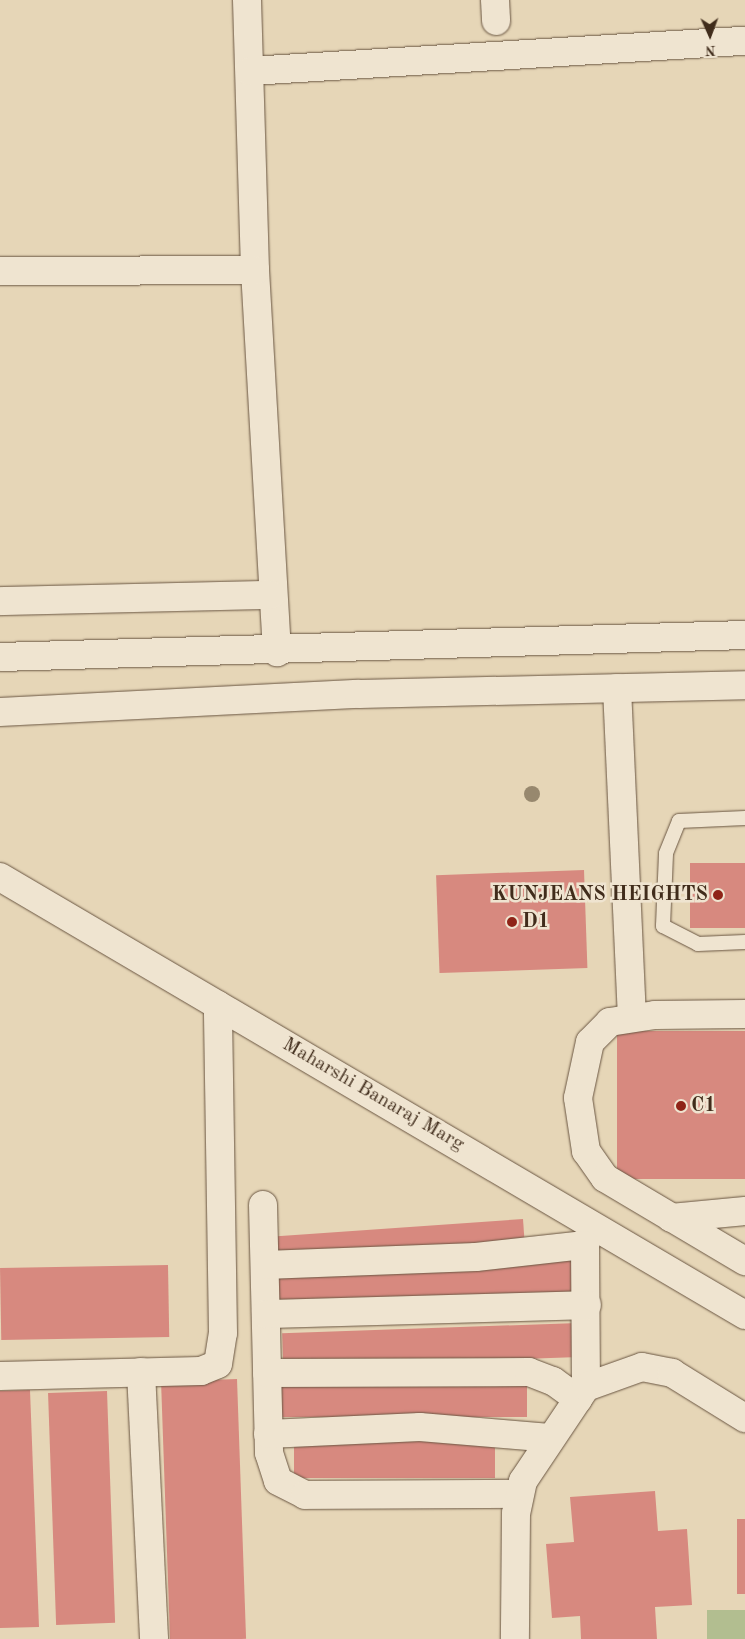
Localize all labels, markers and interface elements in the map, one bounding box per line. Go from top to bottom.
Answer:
north arrow [685,10,735,60]
text: N [705,43,716,57]
place label: KUNJEANS HEIGHTS [492,883,708,907]
marker: KUNJEANS HEIGHTS [712,889,724,901]
place label: D1 [522,910,549,934]
marker: D1 [506,916,518,928]
street label: Maharshi Banaraj Marg [278,1033,468,1157]
place label: C1 [691,1094,716,1118]
marker: C1 [675,1100,687,1112]

